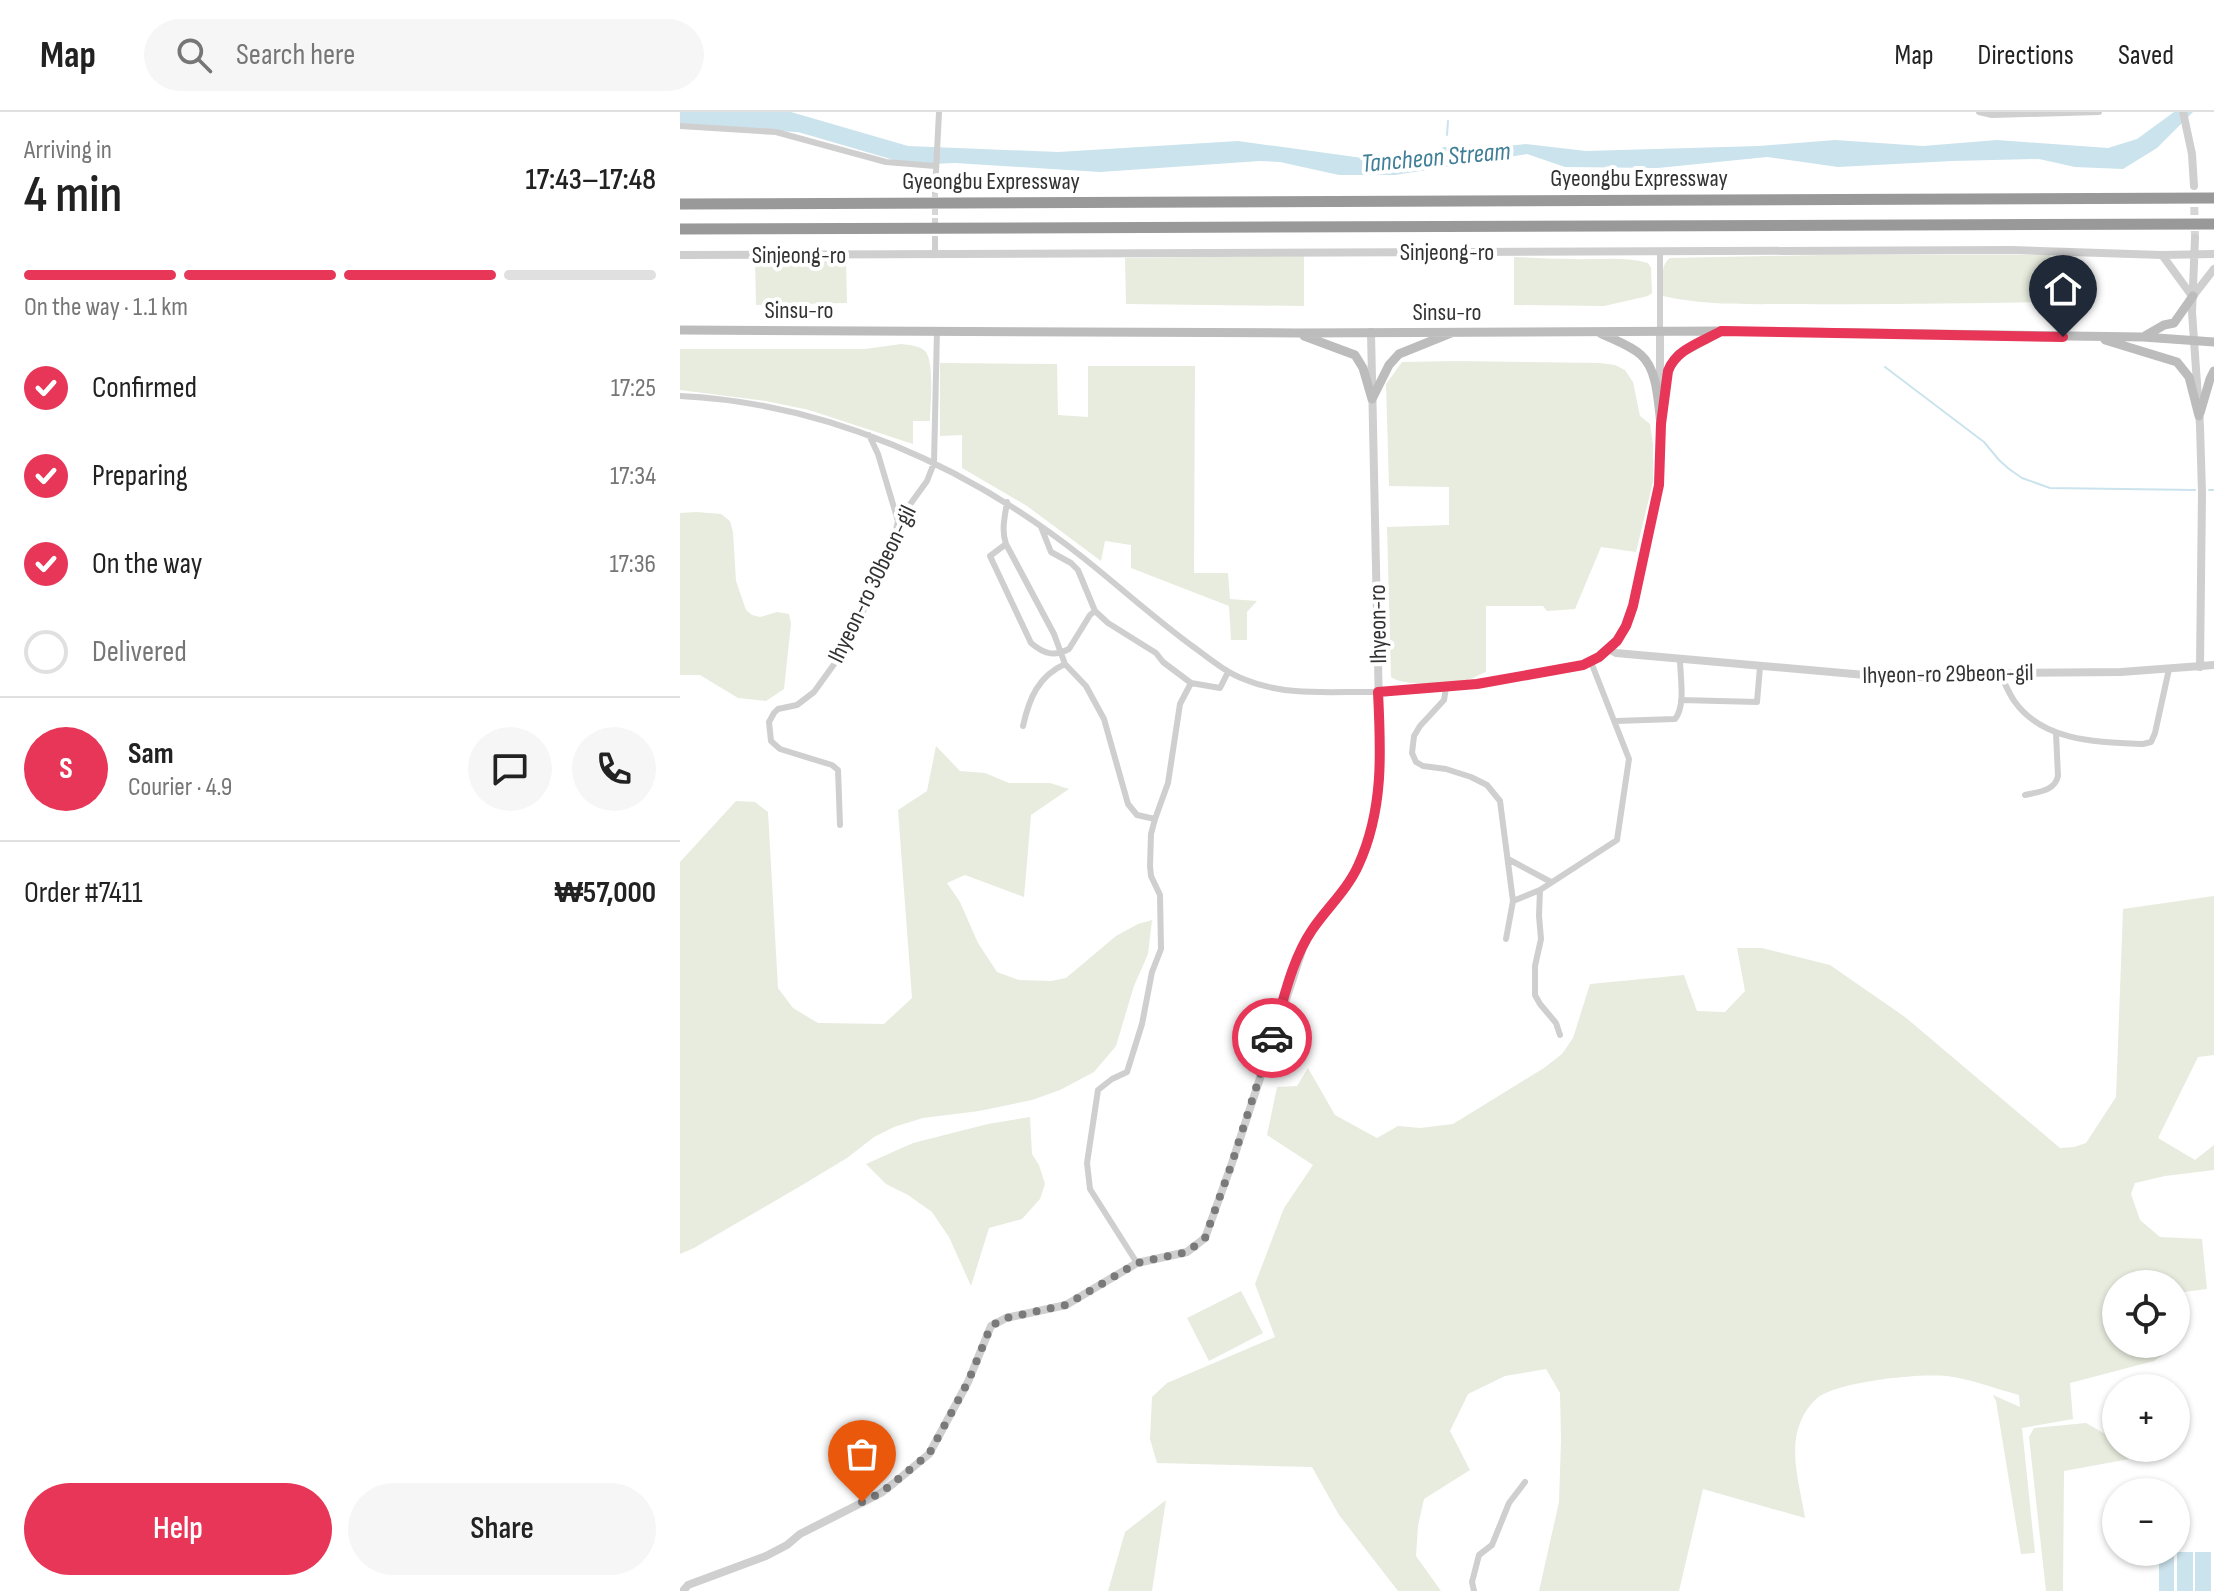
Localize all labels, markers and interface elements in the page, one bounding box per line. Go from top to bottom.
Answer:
search box [144,19,704,91]
text: Map [40,33,96,78]
icon: search [172,33,216,77]
text: Search here [236,37,355,73]
text: Map [1895,39,1934,72]
text: Directions [1978,39,2074,72]
text: Saved [2118,39,2174,72]
text: Arriving in [24,135,112,166]
water label: Tancheon Stream [1360,136,1512,180]
text: 17:43–17:48 [526,162,656,198]
text: 4 min [24,164,122,227]
street label: Gyeongbu Expressway [1550,164,1728,193]
street label: Gyeongbu Expressway [902,167,1080,196]
street label: Sinjeong-ro [1400,238,1494,267]
street label: Sinjeong-ro [752,241,846,270]
pin [2029,255,2097,337]
icon: home [2041,267,2085,311]
text: On the way · 1.1 km [24,292,188,323]
street label: Sinsu-ro [765,296,833,325]
street label: Sinsu-ro [1413,298,1481,327]
icon: check [24,366,68,410]
text: Confirmed [92,370,197,406]
text: 17:25 [611,373,656,404]
icon: check [24,454,68,498]
text: Preparing [92,458,188,494]
text: 17:34 [610,461,656,492]
street label: Ihyeon-ro 30beon-gil [821,501,923,667]
icon: check [24,542,68,586]
text: On the way [92,546,202,582]
text: 17:36 [610,549,656,580]
street label: Ihyeon-ro [1363,584,1393,664]
text: Delivered [92,634,187,670]
street label: Ihyeon-ro 29beon-gil [1862,658,2034,690]
button: chat [468,727,552,811]
button: phone [572,727,656,811]
text: Sam [128,736,174,772]
text: S [59,751,73,787]
text: Courier · 4.9 [128,772,232,803]
text: Order #7411 [24,875,143,911]
text: ₩57,000 [555,875,656,911]
courier [1232,998,1312,1078]
icon: car [1250,1016,1294,1060]
map controls [2102,1270,2190,1566]
button: locate [2102,1270,2190,1358]
button: + [2102,1374,2190,1462]
pin [828,1420,896,1502]
icon: bag [840,1432,884,1476]
button: − [2102,1478,2190,1566]
button: Help [24,1483,332,1575]
button: Share [348,1483,656,1575]

